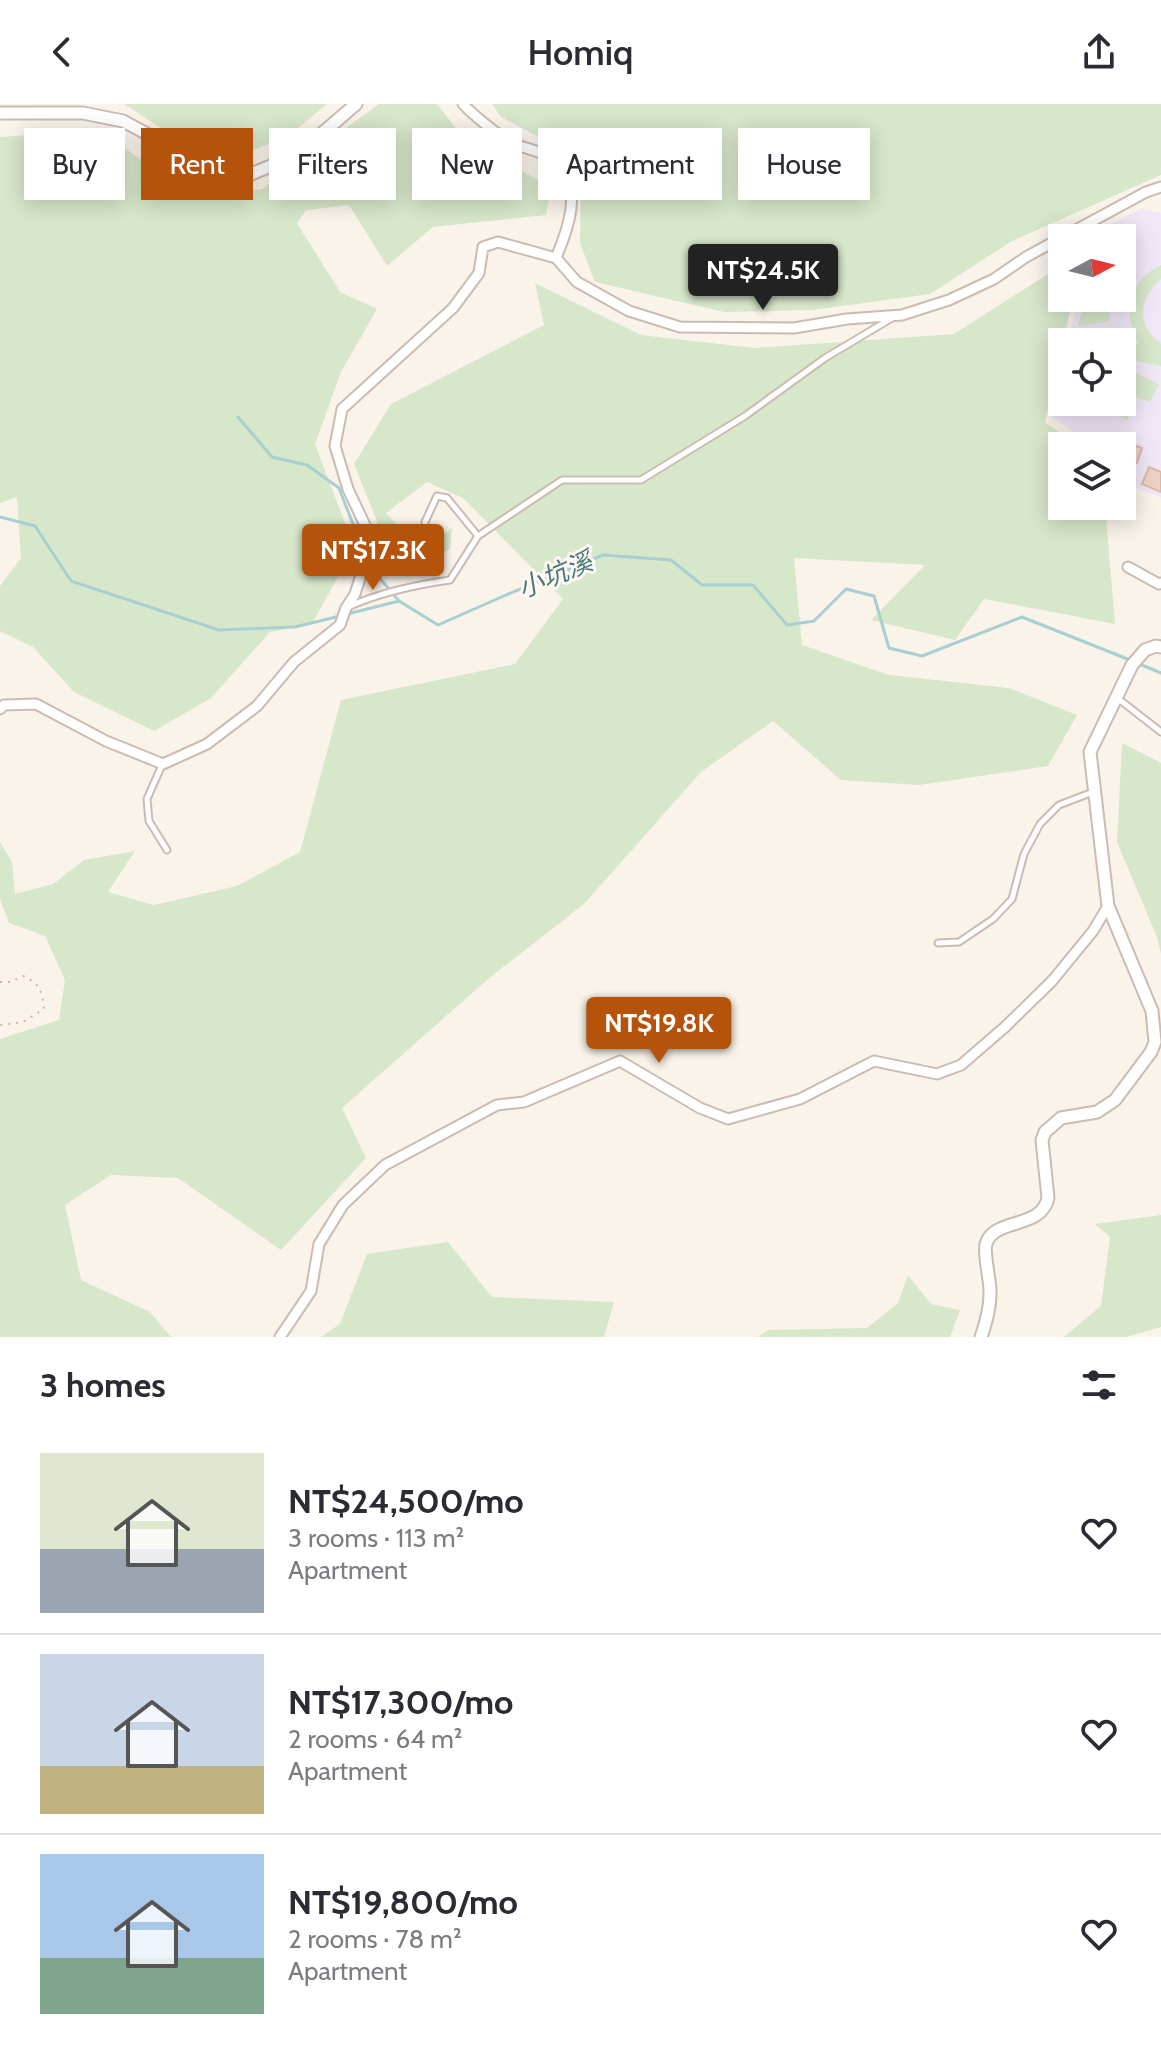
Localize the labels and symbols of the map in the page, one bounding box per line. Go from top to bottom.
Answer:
north arrow [1048,224,1136,312]
pin: NT$24.5K [680,244,846,312]
pin: NT$17.3K [290,524,456,592]
water label: 小坑溪 [513,543,601,605]
pin: NT$19.8K [576,997,742,1065]

